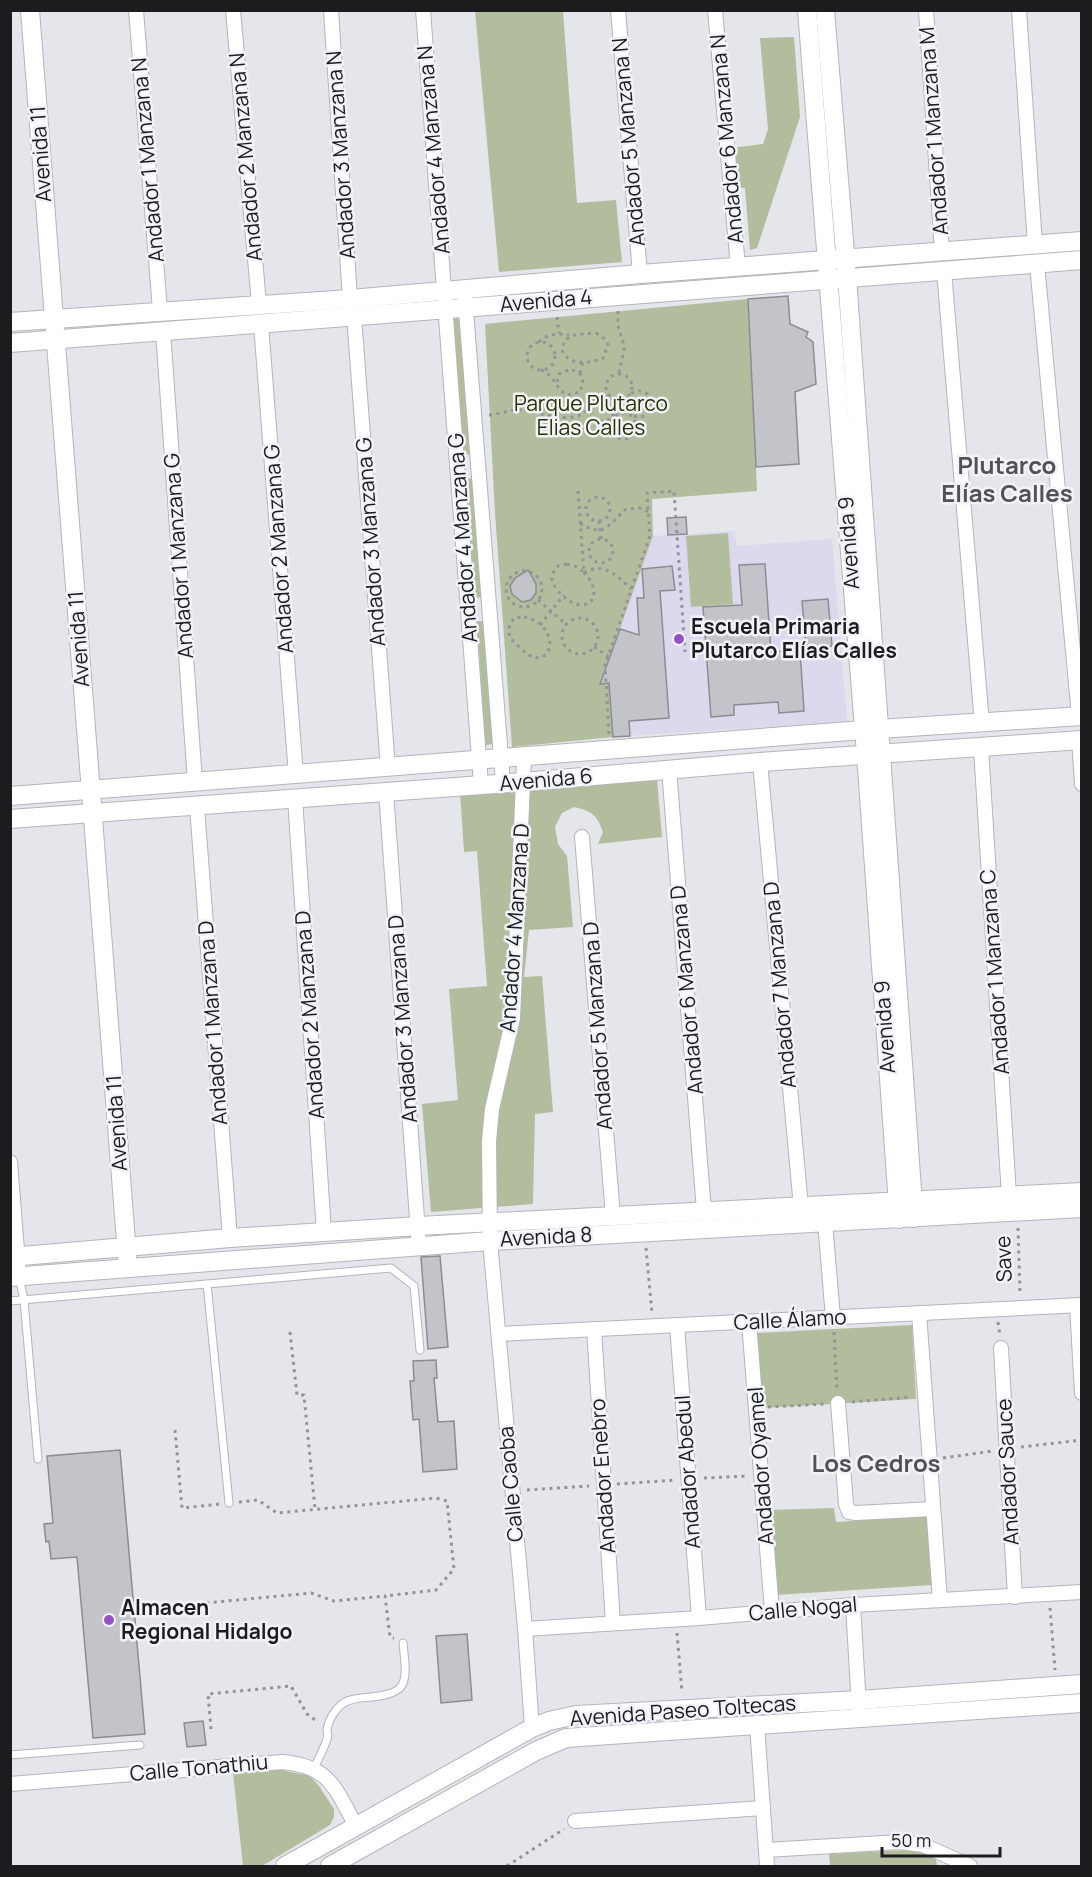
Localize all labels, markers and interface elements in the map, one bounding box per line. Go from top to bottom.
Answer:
street label: Andador 1 Manzana M [912,26,954,236]
street label: Andador 6 Manzana N [703,33,749,245]
street label: Andador 5 Manzana N [605,37,651,248]
street label: Andador 4 Manzana N [410,44,456,256]
street label: Andador 3 Manzana N [319,50,361,260]
street label: Andador 2 Manzana N [222,52,268,263]
street label: Andador 1 Manzana N [124,57,170,264]
street label: Avenida 11 [23,105,57,203]
street label: Avenida 4 [498,282,593,318]
park label: Parque Plutarco Elias Calles [514,389,668,441]
street label: Andador 4 Manzana G [441,432,483,644]
street label: Andador 3 Manzana G [349,436,391,647]
street label: Andador 2 Manzana G [257,443,299,655]
district label: Plutarco Elías Calles [941,448,1073,509]
street label: Andador 1 Manzana G [157,452,199,660]
street label: Avenida 9 [831,496,865,591]
street label: Avenida 11 [61,590,95,688]
place label: Escuela Primaria Plutarco Elías Calles [691,612,897,664]
marker: Escuela Primaria Plutarco Elías Calles [672,632,686,646]
street label: Avenida 6 [498,761,594,797]
street label: Andador 4 Manzana D [493,822,535,1033]
street label: Andador 1 Manzana C [973,868,1015,1076]
street label: Andador 7 Manzana D [756,880,802,1090]
street label: Andador 6 Manzana D [663,884,709,1096]
street label: Andador 2 Manzana D [288,910,330,1120]
street label: Andador 3 Manzana D [381,914,423,1124]
street label: Andador 1 Manzana D [191,920,233,1126]
street label: Andador 5 Manzana D [576,921,618,1131]
street label: Avenida 9 [867,980,901,1075]
street label: Avenida 11 [99,1074,133,1172]
street label: Avenida 8 [499,1220,593,1252]
street label: Save [988,1235,1018,1283]
street label: Calle Álamo [733,1302,847,1336]
street label: Andador Oyamel [740,1386,780,1546]
street label: Andador Abedul [668,1394,706,1550]
street label: Andador Enebro [583,1398,621,1555]
street label: Andador Sauce [989,1398,1025,1546]
street label: Calle Caoba [491,1425,529,1543]
district label: Los Cedros [812,1446,940,1479]
street label: Calle Nogal [748,1589,858,1627]
place label: Almacen Regional Hidalgo [121,1593,293,1645]
marker: Almacen Regional Hidalgo [102,1613,116,1627]
street label: Avenida Paseo Toltecas [569,1688,797,1732]
street label: Calle Tonathiu [129,1747,269,1787]
scale bar [882,1820,1000,1858]
text: 50 m [891,1828,931,1852]

